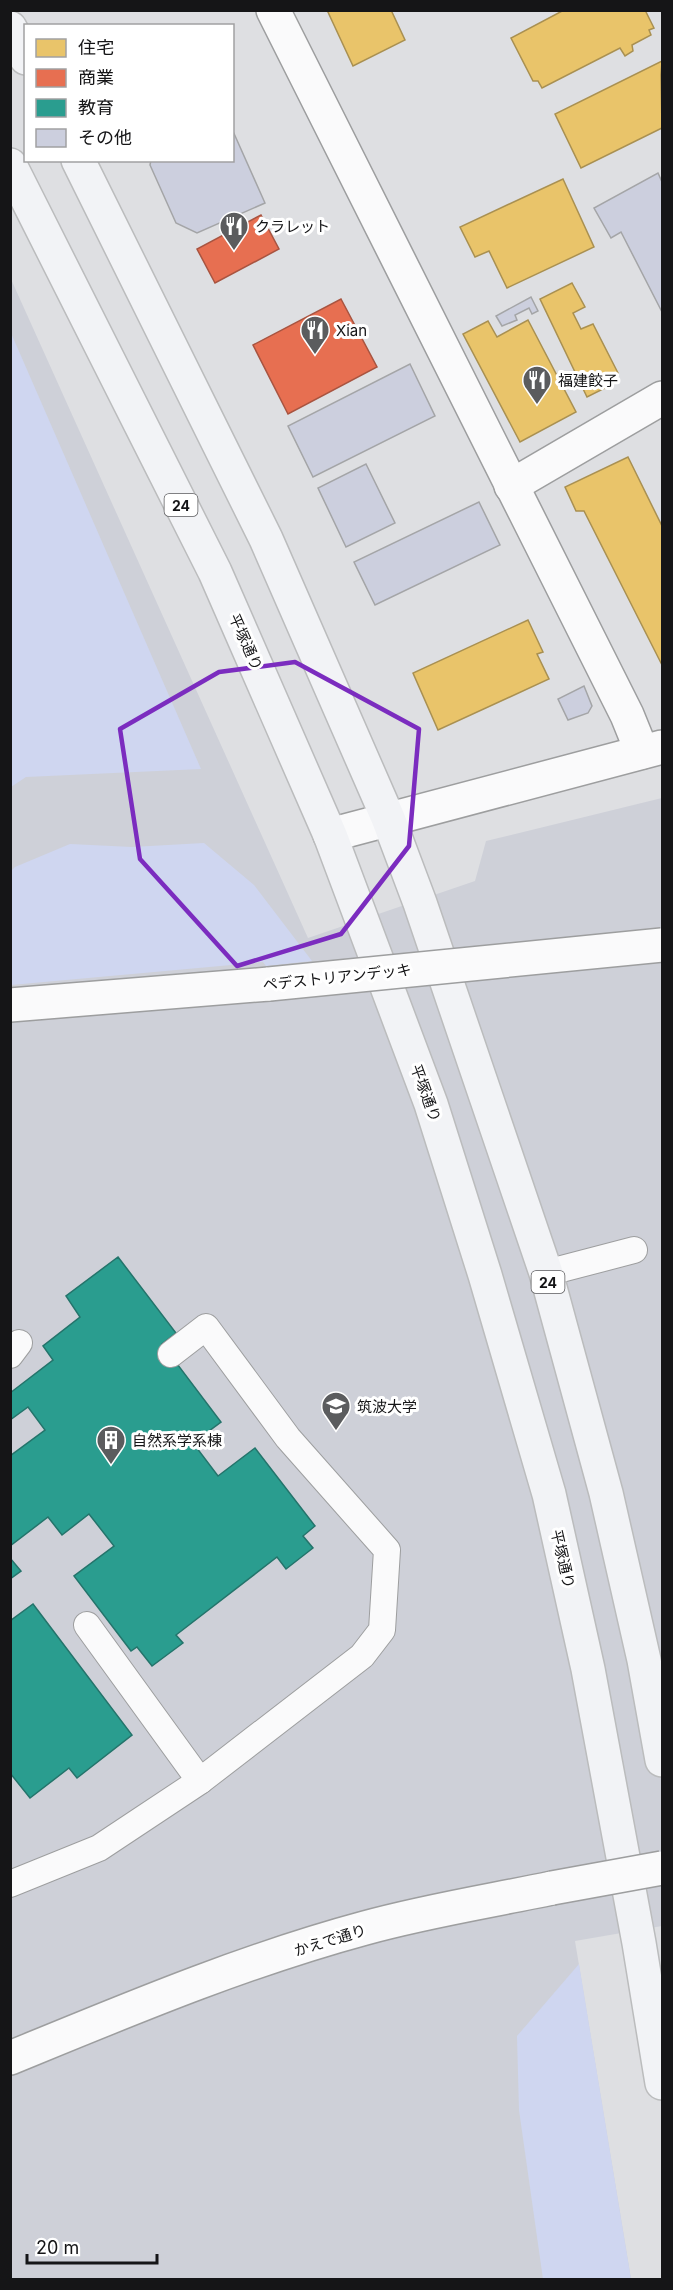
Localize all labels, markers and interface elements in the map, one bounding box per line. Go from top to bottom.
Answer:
legend [24,24,234,162]
text: 住宅 [78,37,114,58]
text: 商業 [78,67,114,88]
text: 教育 [78,97,114,118]
text: その他 [78,127,132,148]
restaurant icon: クラレット [218,210,250,252]
place label: クラレット [255,217,330,236]
restaurant icon: Xian [299,314,331,356]
place label: Xian [336,321,367,340]
restaurant icon: 福建餃子 [521,364,553,406]
place label: 福建餃子 [558,371,618,390]
road number: 24 [164,494,198,516]
street label: 平塚通り [225,611,267,673]
street label: ペデストリアンデッキ [262,960,412,994]
street label: 平塚通り [407,1062,445,1124]
road number: 24 [532,1271,564,1293]
school or university icon: 筑波大学 [320,1390,352,1432]
place label: 筑波大学 [357,1397,417,1416]
building icon: 自然系学系棟 [95,1424,127,1466]
place label: 自然系学系棟 [132,1431,222,1450]
street label: 平塚通り [547,1528,579,1590]
street label: かえで通り [292,1920,368,1960]
scale bar [27,2227,158,2265]
text: 20 m [36,2237,79,2258]

